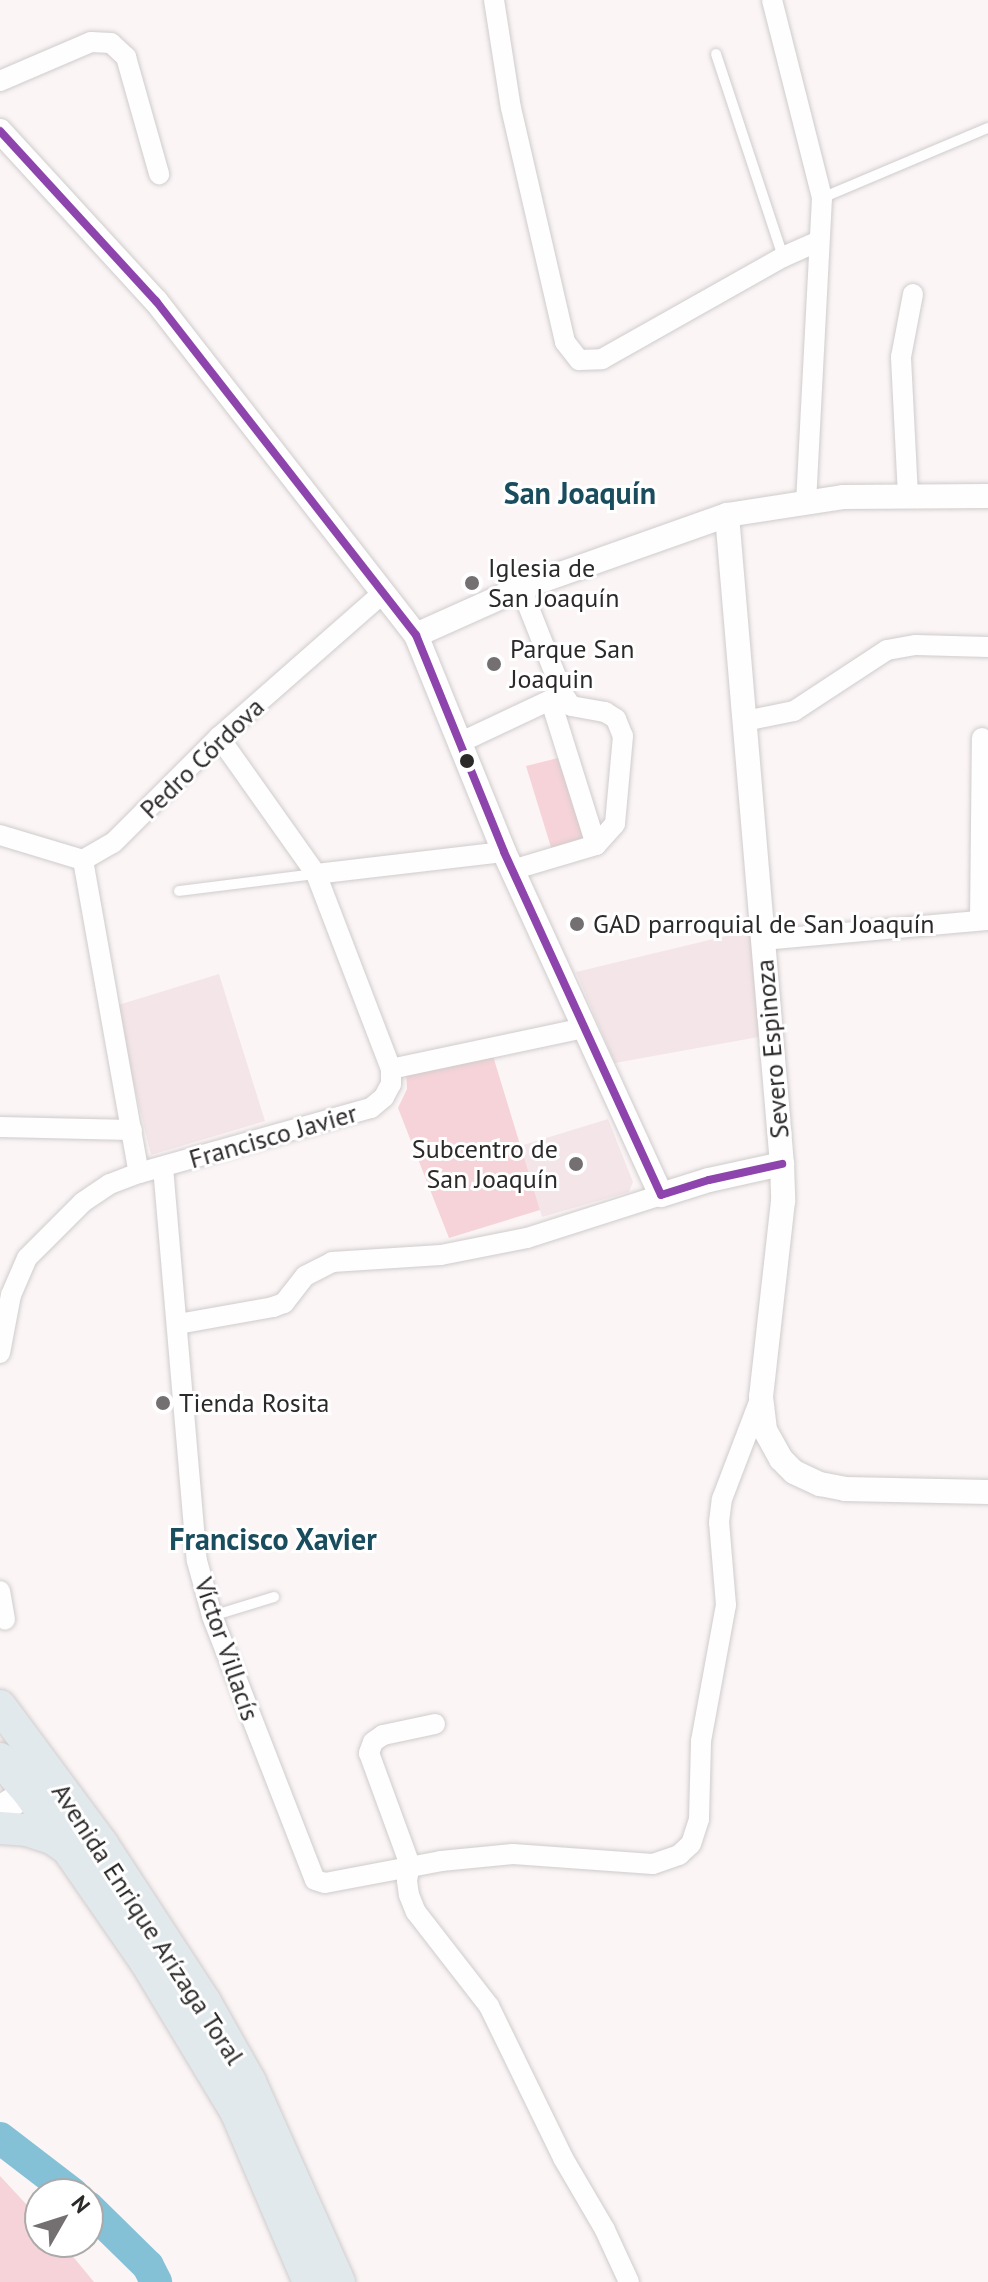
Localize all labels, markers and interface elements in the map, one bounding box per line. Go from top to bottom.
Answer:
district label: San Joaquín [504,475,656,511]
place label: Iglesia de San Joaquín [488,552,619,614]
marker: Iglesia de San Joaquín [463,574,481,592]
place label: Parque San Joaquin [510,633,634,694]
marker: Parque San Joaquin [485,655,503,673]
street label: Pedro Córdova [134,691,270,825]
unlabelled marker [459,753,475,769]
place label: GAD parroquial de San Joaquín [593,908,935,940]
marker: GAD parroquial de San Joaquín [568,915,586,933]
street label: Severo Espinoza [749,958,795,1140]
street label: Francisco Javier [186,1097,360,1175]
place label: Subcentro de San Joaquín [412,1133,558,1194]
marker: Subcentro de San Joaquín [565,1153,587,1175]
place label: Tienda Rosita [179,1387,329,1419]
marker: Tienda Rosita [154,1394,172,1412]
district label: Francisco Xavier [169,1521,377,1557]
street label: Víctor Villacís [188,1573,266,1725]
street label: Avenida Enrique Arízaga Toral [45,1777,251,2071]
north arrow [24,2178,104,2258]
text: N [66,2190,97,2219]

